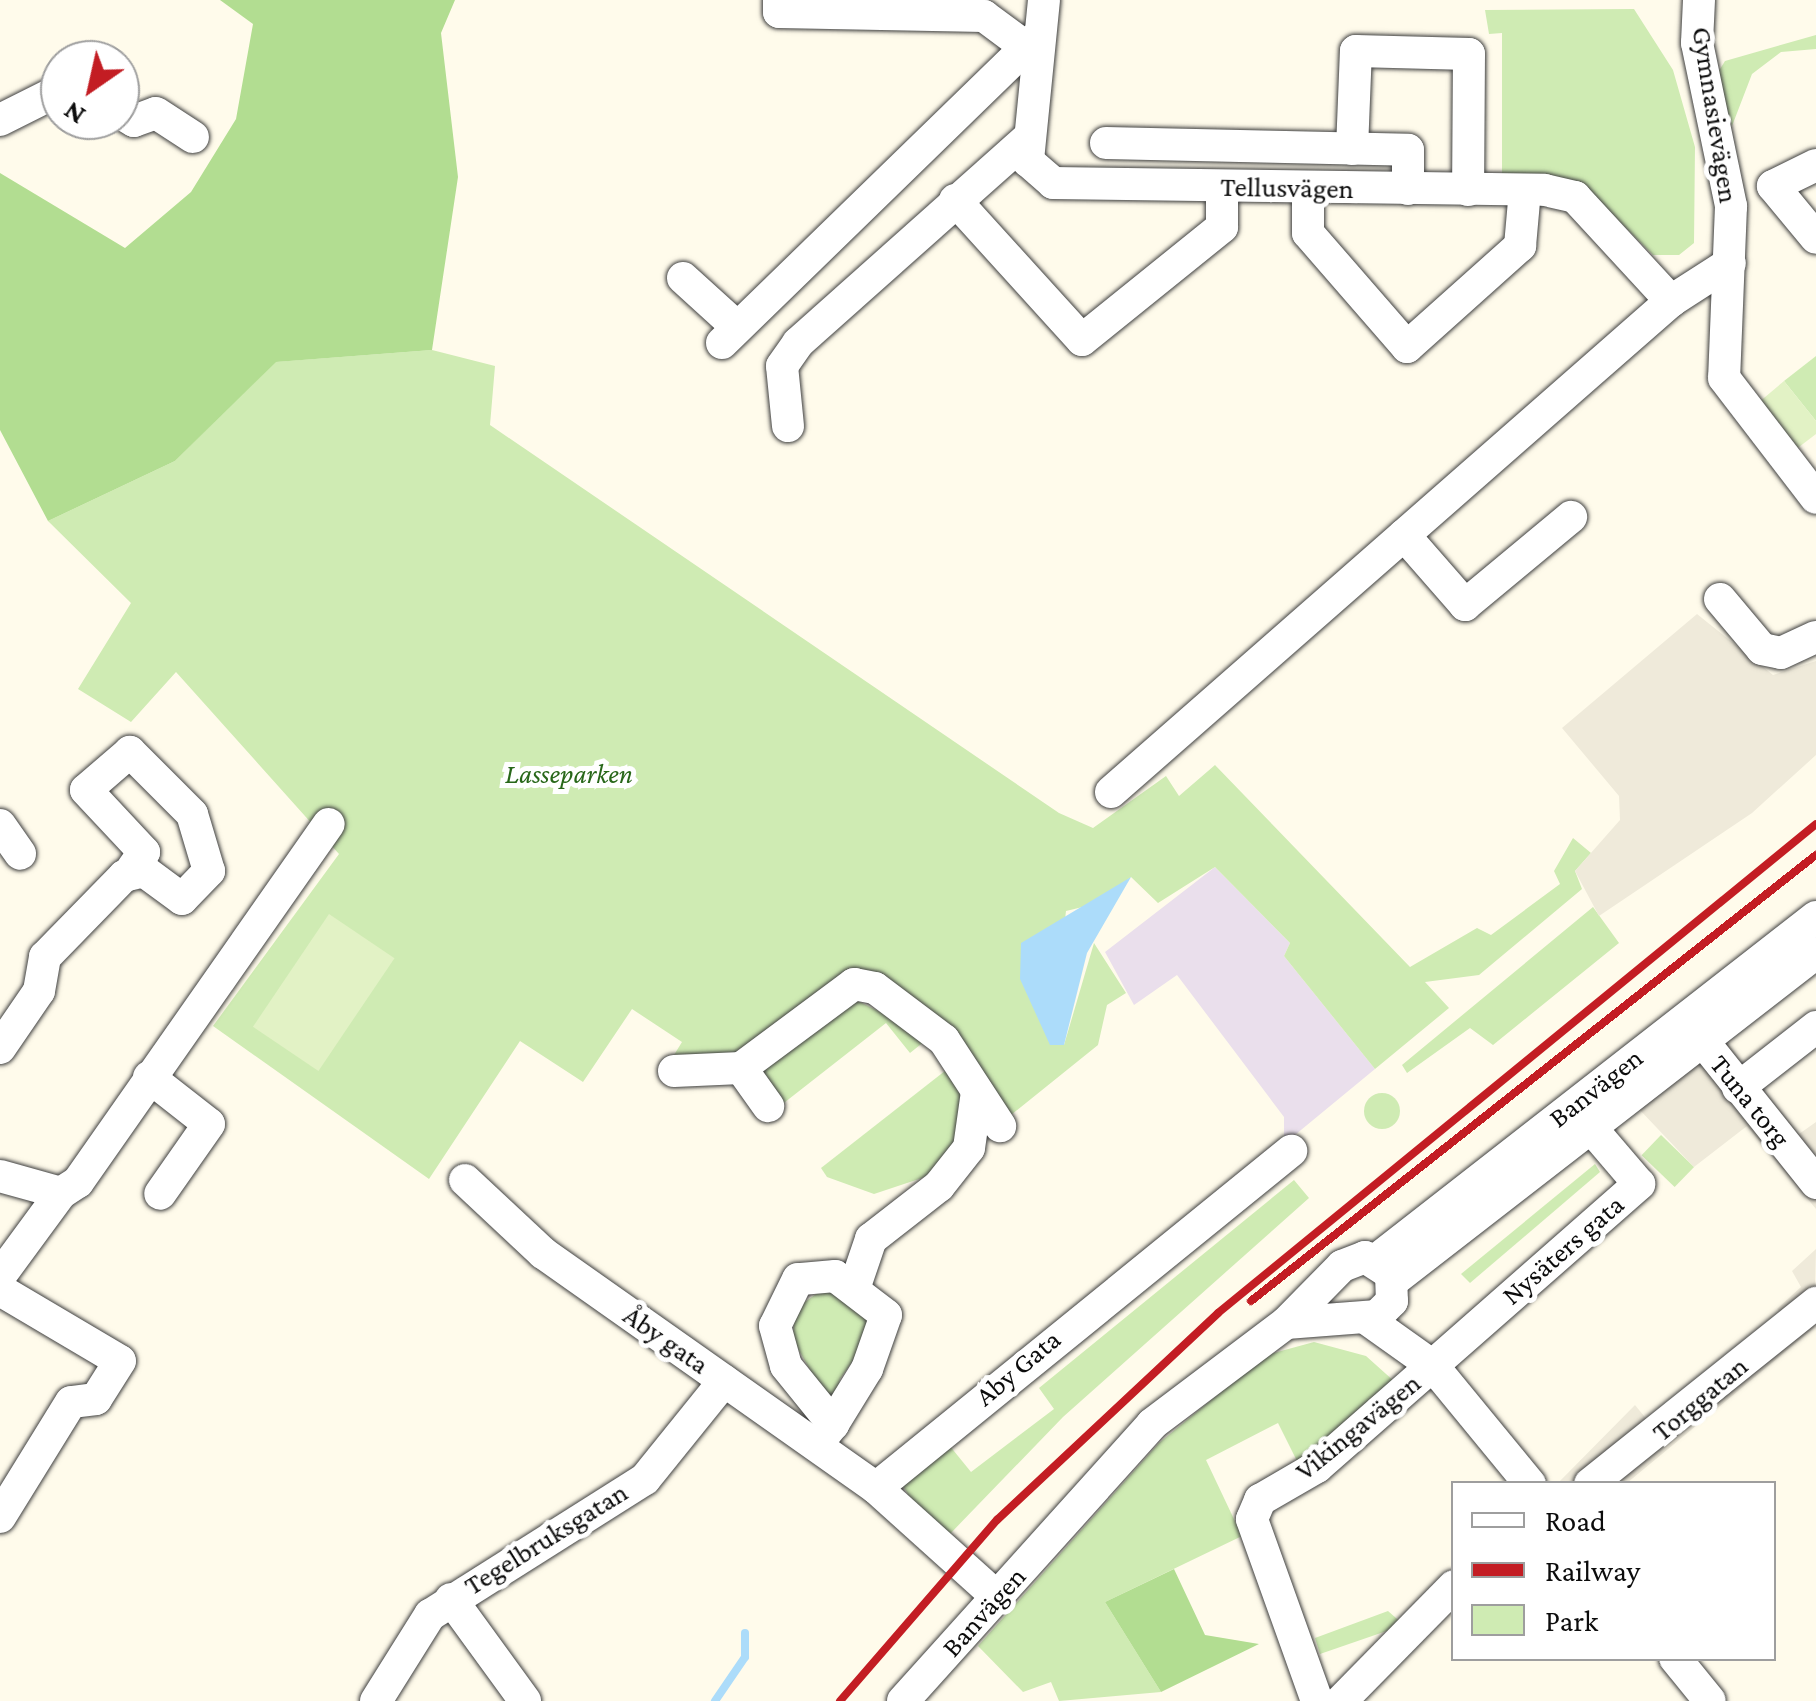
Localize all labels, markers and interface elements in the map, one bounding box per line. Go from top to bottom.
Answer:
street label: Gymnasievägen [1684,25,1746,205]
north arrow [40,40,140,140]
text: N [57,95,91,132]
street label: Tellusvägen [1220,170,1354,206]
park label: Lasseparken [505,757,633,791]
street label: Banvägen [1542,1041,1650,1135]
street label: Tuna torg [1703,1048,1797,1154]
street label: Nysäters gata [1495,1188,1631,1312]
street label: Åby gata [617,1299,715,1381]
street label: Aby Gata [969,1323,1067,1413]
street label: Torggatan [1645,1349,1755,1449]
street label: Vikingavägen [1289,1366,1427,1488]
street label: Tegelbruksgatan [458,1475,634,1603]
legend [1451,1481,1776,1661]
text: Road [1545,1504,1606,1537]
text: Railway [1545,1554,1640,1587]
street label: Banvägen [935,1560,1033,1664]
text: Park [1545,1604,1598,1637]

